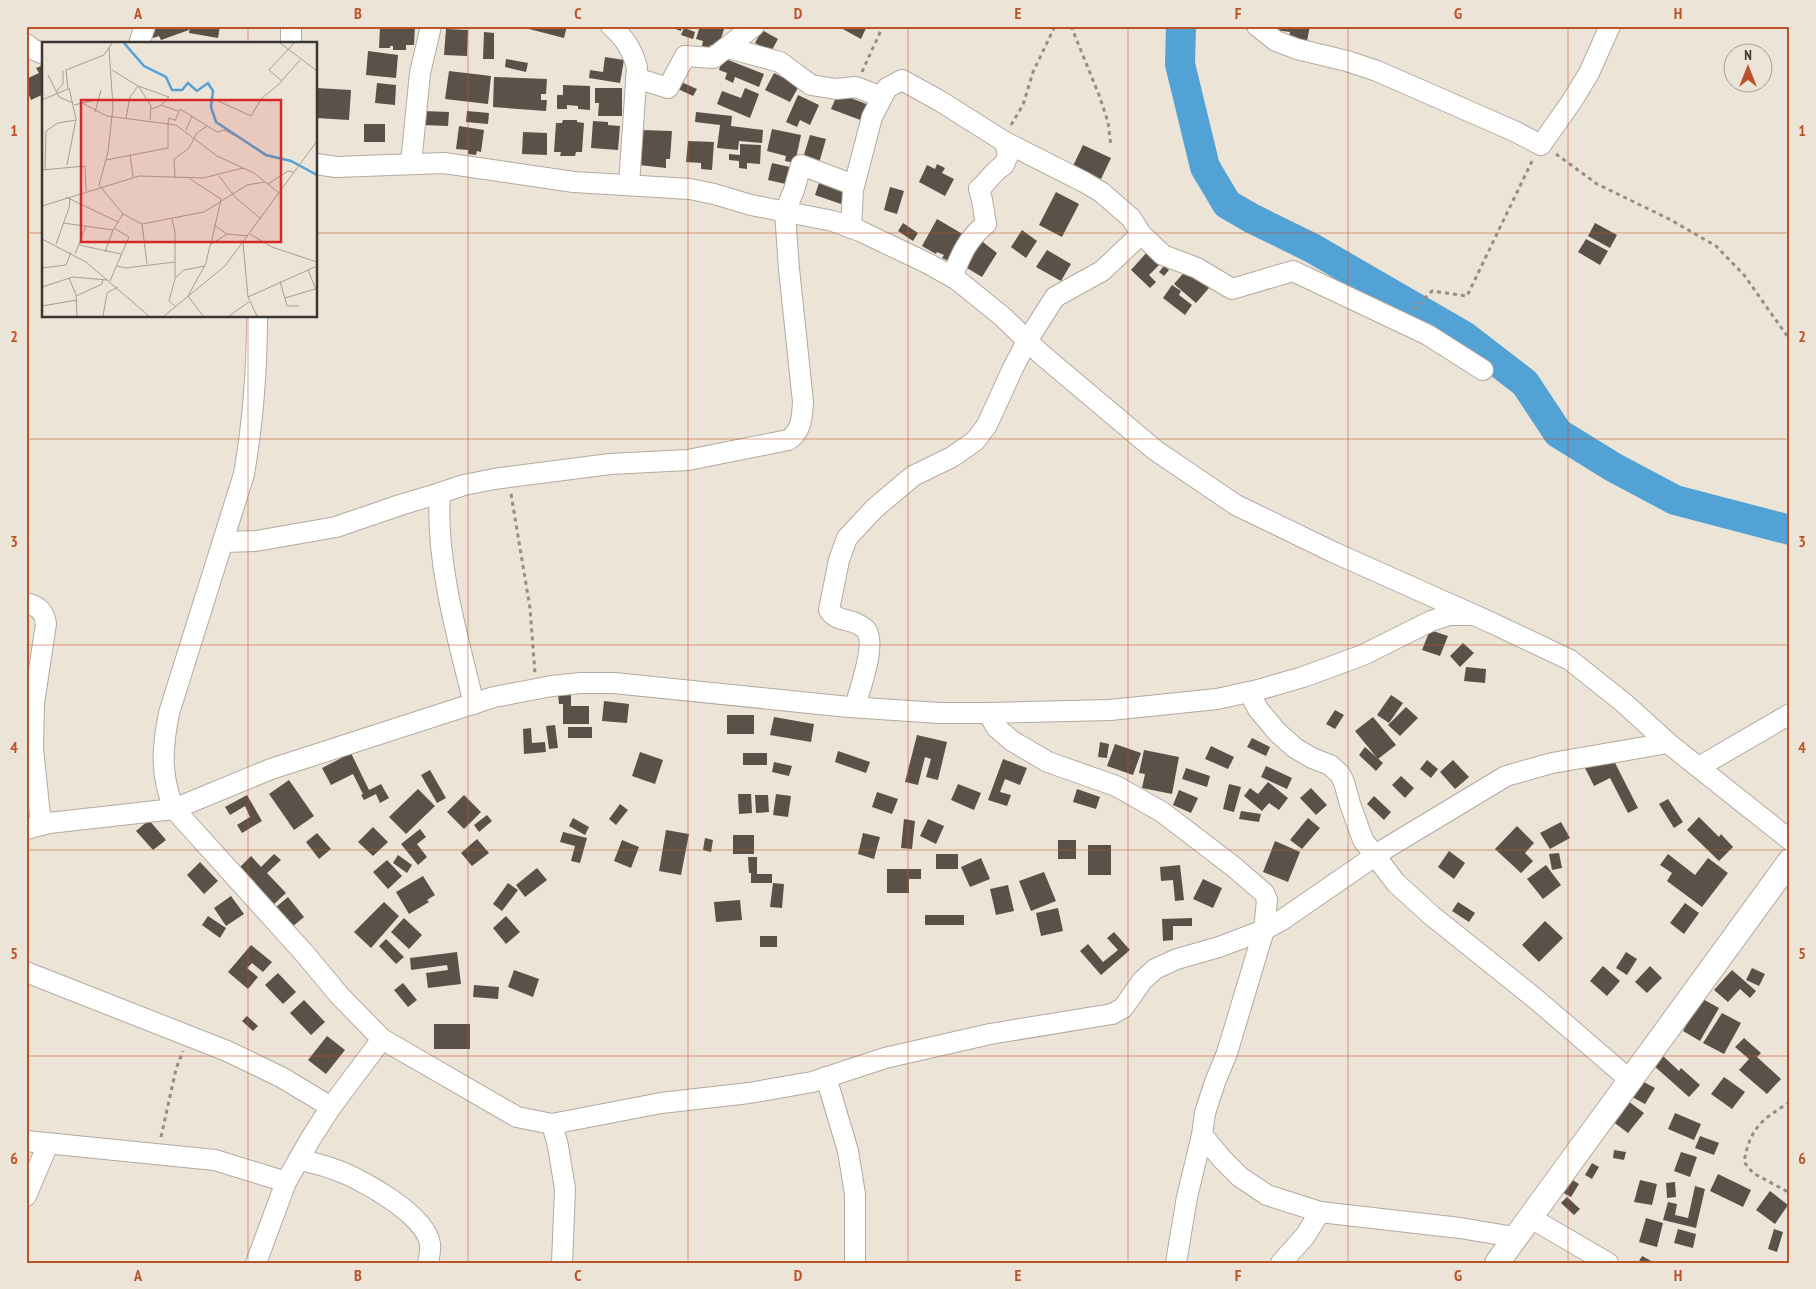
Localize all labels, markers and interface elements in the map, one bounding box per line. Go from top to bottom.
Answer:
text: A [133,3,143,23]
text: B [354,3,362,23]
text: C [574,3,582,23]
text: D [794,3,803,23]
text: E [1015,3,1022,23]
text: F [1235,3,1242,23]
text: G [1454,3,1462,23]
text: H [1674,3,1682,23]
inset map [42,42,318,318]
north arrow [1724,42,1774,92]
text: N [1744,46,1752,64]
text: 1 [10,120,18,140]
text: 1 [1798,120,1806,140]
text: 2 [10,326,18,346]
text: 2 [1798,326,1806,346]
text: 3 [10,531,18,551]
text: 3 [1798,531,1806,551]
text: 4 [10,737,18,757]
text: 4 [1798,737,1806,757]
text: 5 [10,943,18,963]
text: 5 [1798,943,1806,963]
text: 6 [10,1148,18,1168]
text: 6 [1798,1148,1806,1168]
text: A [133,1265,143,1285]
text: B [354,1265,362,1285]
text: C [574,1265,582,1285]
text: D [794,1265,803,1285]
text: E [1015,1265,1022,1285]
text: F [1235,1265,1242,1285]
text: G [1454,1265,1462,1285]
text: H [1674,1265,1682,1285]

